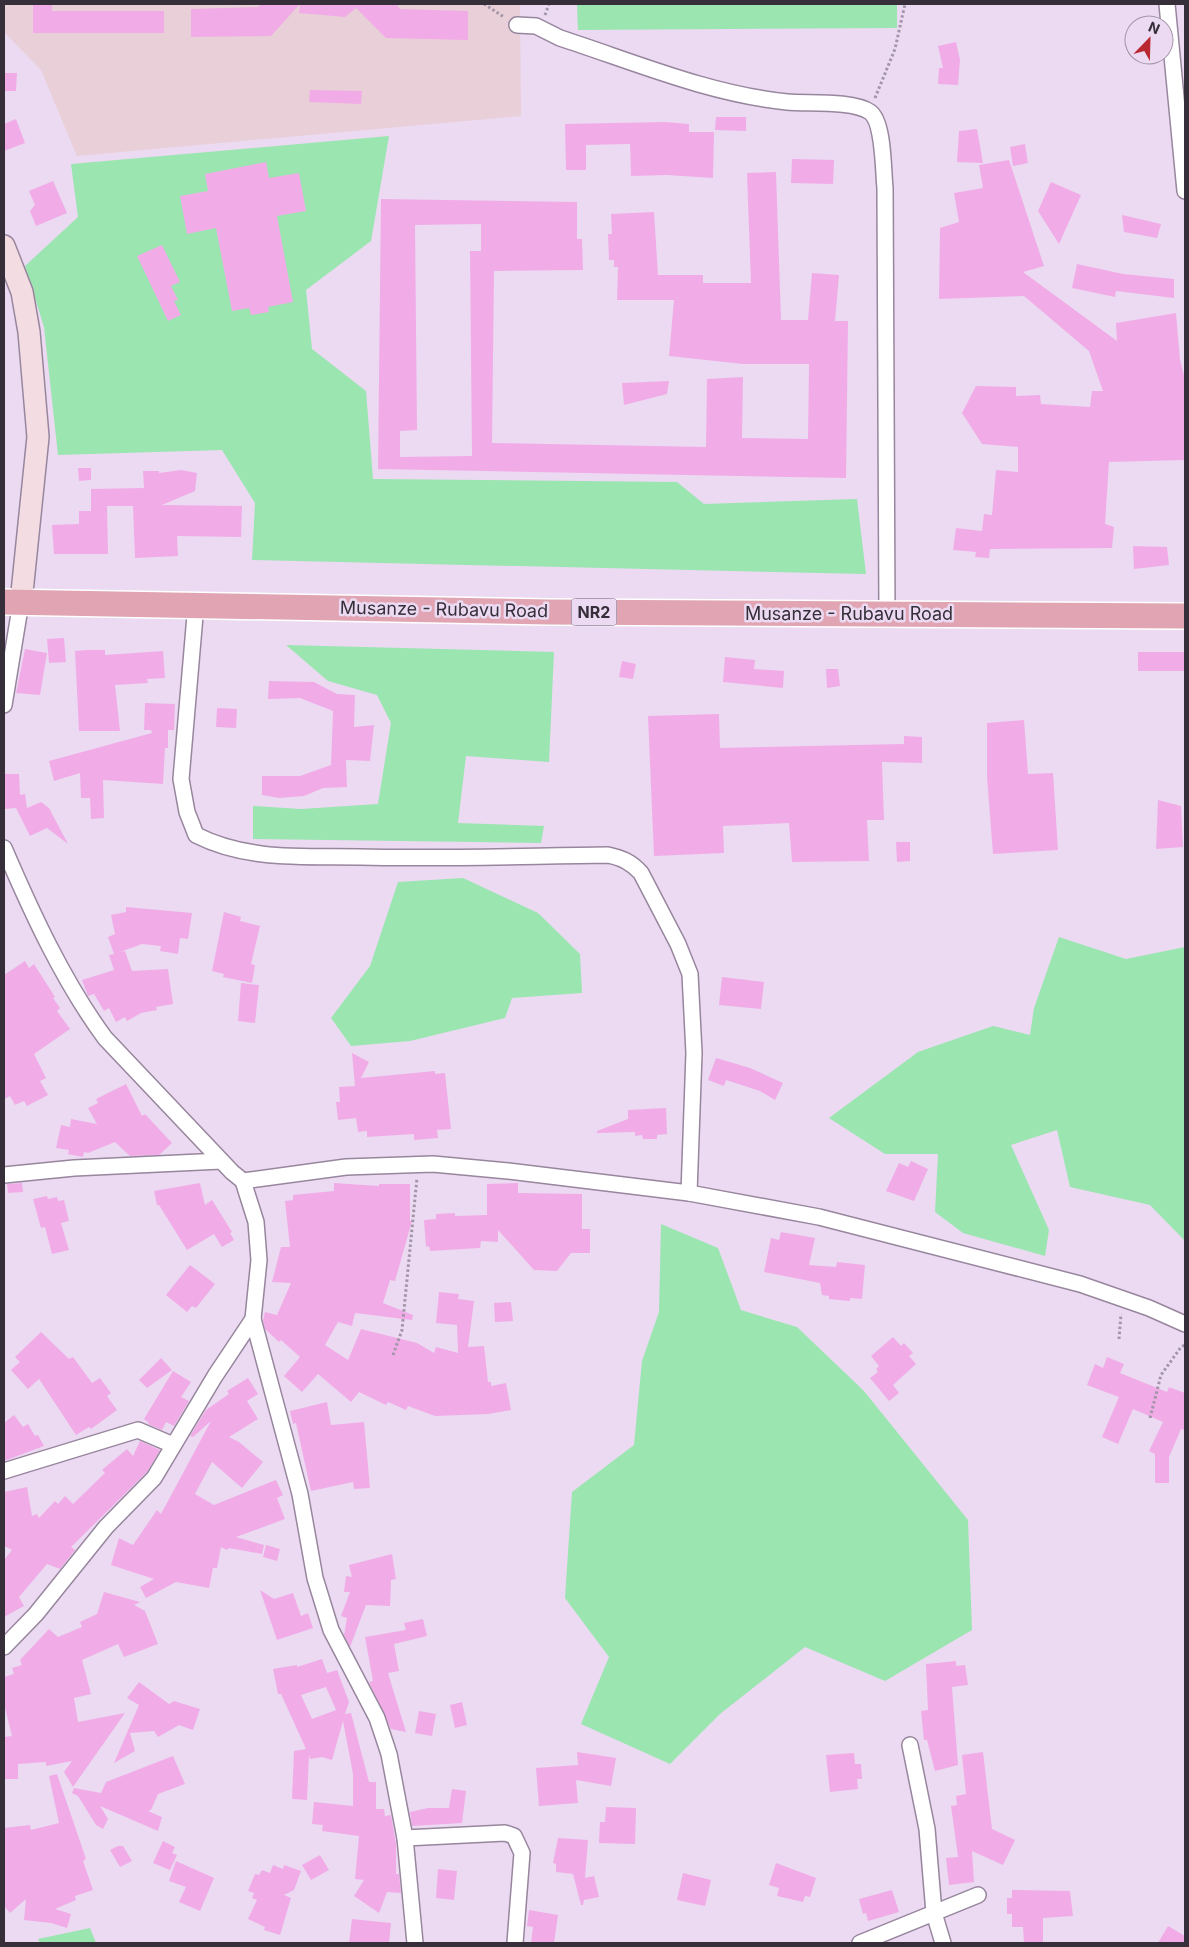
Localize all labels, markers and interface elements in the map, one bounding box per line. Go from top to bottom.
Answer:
north arrow [1124,15,1174,65]
text: N [1146,18,1163,37]
street label: Musanze - Rubavu Road [340,597,548,621]
road number: NR2 [572,598,616,626]
street label: Musanze - Rubavu Road [745,603,953,624]

